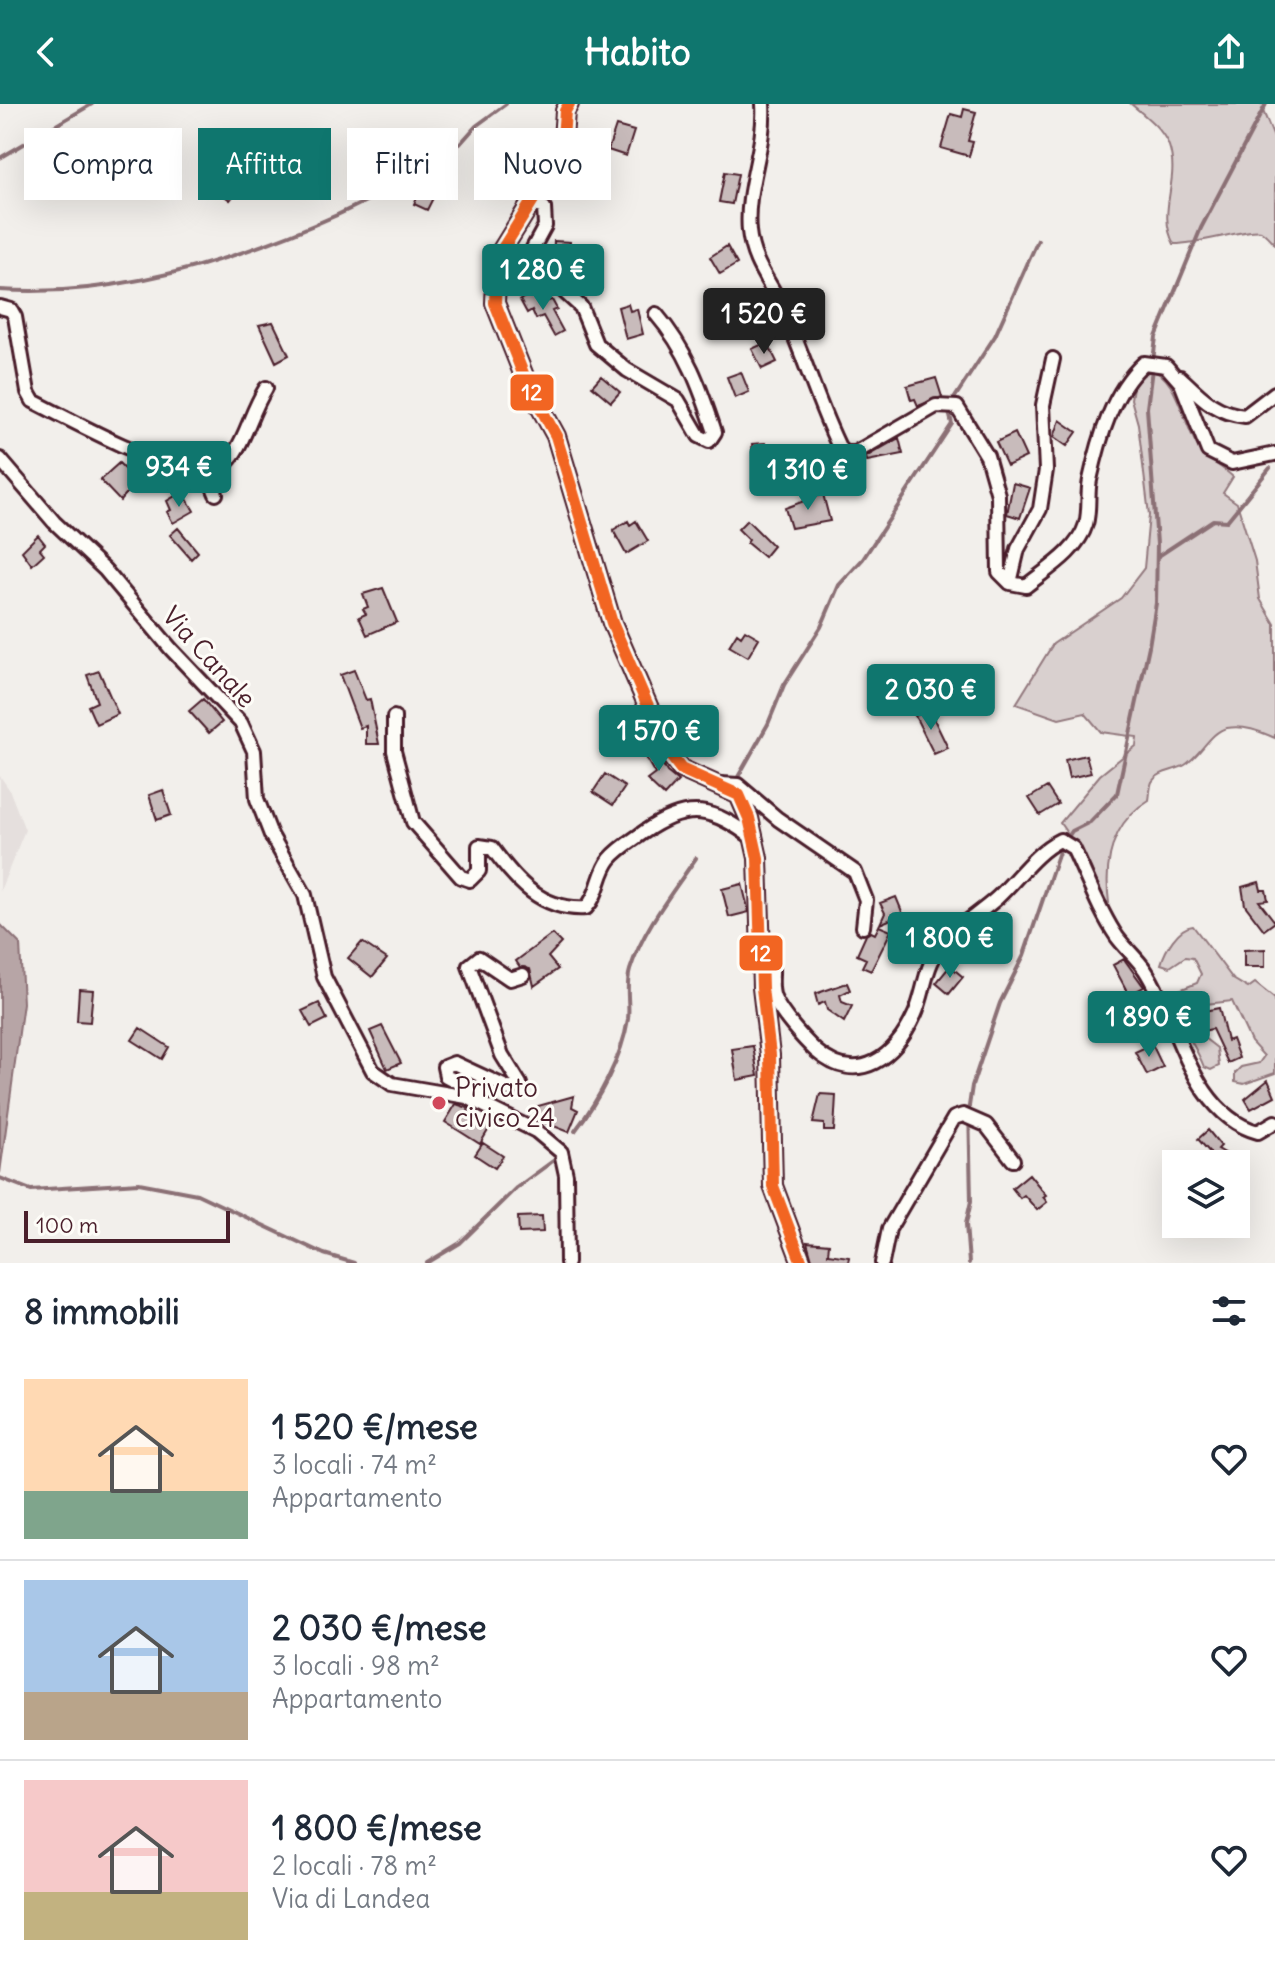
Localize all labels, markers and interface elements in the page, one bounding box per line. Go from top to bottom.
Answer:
icon: back [24,30,68,74]
text: Habito [584,30,691,75]
icon: share [1207,30,1251,74]
chip: Compra [24,128,182,200]
chip: Affitta [198,128,331,200]
chip: Filtri [347,128,458,200]
chip: Nuovo [474,128,611,200]
pin: 1 280 € [469,244,617,312]
text: 1 280 € [500,253,586,286]
pin: 1 520 € [690,288,838,356]
text: 1 520 € [721,297,807,330]
line badge: 12 [509,373,555,412]
text: 12 [522,378,542,406]
pin: 934 € [123,441,235,509]
pin: 1 310 € [734,444,882,512]
text: 934 € [145,450,213,483]
text: 1 310 € [767,453,849,486]
street label: Via Canale [155,599,263,714]
pin: 2 030 € [857,664,1005,732]
text: 2 030 € [885,673,977,706]
pin: 1 570 € [585,705,733,773]
text: 1 570 € [617,714,701,747]
pin: 1 800 € [876,912,1024,980]
text: 1 800 € [906,921,994,954]
line badge: 12 [738,934,784,972]
text: 12 [751,939,771,967]
pin: 1 890 € [1075,991,1223,1059]
text: 1 890 € [1106,1000,1192,1033]
place label: Privato civico 24 [455,1071,555,1134]
marker: Privato civico 24 [430,1094,448,1112]
map controls [1162,1150,1250,1238]
button: layers [1162,1150,1250,1238]
scale bar [24,1207,230,1243]
text: 100 m [36,1211,98,1239]
icon: filters [1207,1289,1251,1333]
text: 8 immobili [24,1290,180,1333]
text: 1 520 €/mese [272,1405,478,1448]
icon: home [88,1411,184,1507]
icon: heart [1207,1437,1251,1481]
text: 3 locali · 74 m² [272,1448,437,1481]
text: Appartamento [272,1481,442,1514]
text: 2 030 €/mese [272,1606,487,1649]
icon: home [88,1612,184,1708]
icon: heart [1207,1638,1251,1682]
text: 3 locali · 98 m² [272,1649,440,1682]
text: Appartamento [272,1682,442,1715]
text: 1 800 €/mese [272,1806,482,1849]
icon: home [88,1812,184,1908]
icon: heart [1207,1838,1251,1882]
text: 2 locali · 78 m² [272,1849,437,1882]
text: Via di Landea [272,1882,430,1915]

